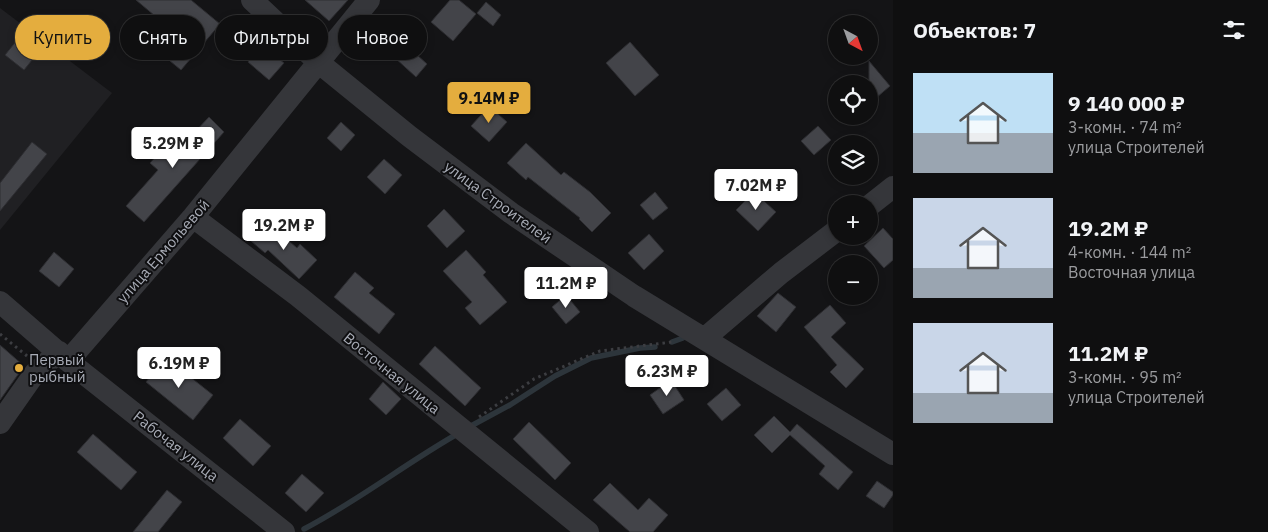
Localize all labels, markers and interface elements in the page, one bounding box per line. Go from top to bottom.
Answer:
chip: Купить [15,15,110,60]
chip: Снять [120,15,205,60]
chip: Фильтры [215,15,328,60]
chip: Новое [338,15,427,60]
north arrow [828,15,878,65]
map controls [828,15,878,305]
text: Объектов: 7 [913,16,1036,44]
icon: filters [1220,16,1248,44]
button: locate [828,75,878,125]
pin: 9.14M ₽ [443,82,535,124]
text: 9.14M ₽ [458,88,520,108]
text: 9 140 000 ₽ [1068,89,1185,117]
icon: home [953,93,1013,153]
text: 3-комн. · 74 m² [1068,117,1182,137]
pin: 5.29M ₽ [127,126,219,169]
text: 5.29M ₽ [142,133,204,153]
button: layers [828,135,878,185]
text: улица Строителей [1068,137,1205,157]
street label: улица Строителей [441,157,555,247]
pin: 7.02M ₽ [710,168,802,211]
text: 7.02M ₽ [725,175,787,195]
street label: улица Ермольевой [113,195,213,307]
button: + [828,195,878,245]
pin: 19.2M ₽ [238,208,330,251]
text: 19.2M ₽ [1068,214,1148,242]
text: 19.2M ₽ [253,215,315,235]
icon: home [953,218,1013,278]
text: 4-комн. · 144 m² [1068,242,1191,262]
button: − [828,255,878,305]
text: Восточная улица [1068,262,1195,282]
pin: 11.2M ₽ [520,266,612,309]
text: 11.2M ₽ [535,273,597,293]
street label: Восточная улица [340,328,444,418]
text: 11.2M ₽ [1068,339,1148,367]
icon: home [953,343,1013,403]
pin: 6.19M ₽ [133,346,225,389]
place label: Первый рыбный [29,350,86,386]
text: 6.19M ₽ [148,353,210,373]
pin: 6.23M ₽ [621,354,713,397]
text: 6.23M ₽ [636,361,698,381]
marker: Первый рыбный [13,362,25,374]
text: 3-комн. · 95 m² [1068,367,1182,387]
text: улица Строителей [1068,387,1205,407]
street label: Рабочая улица [130,407,222,485]

